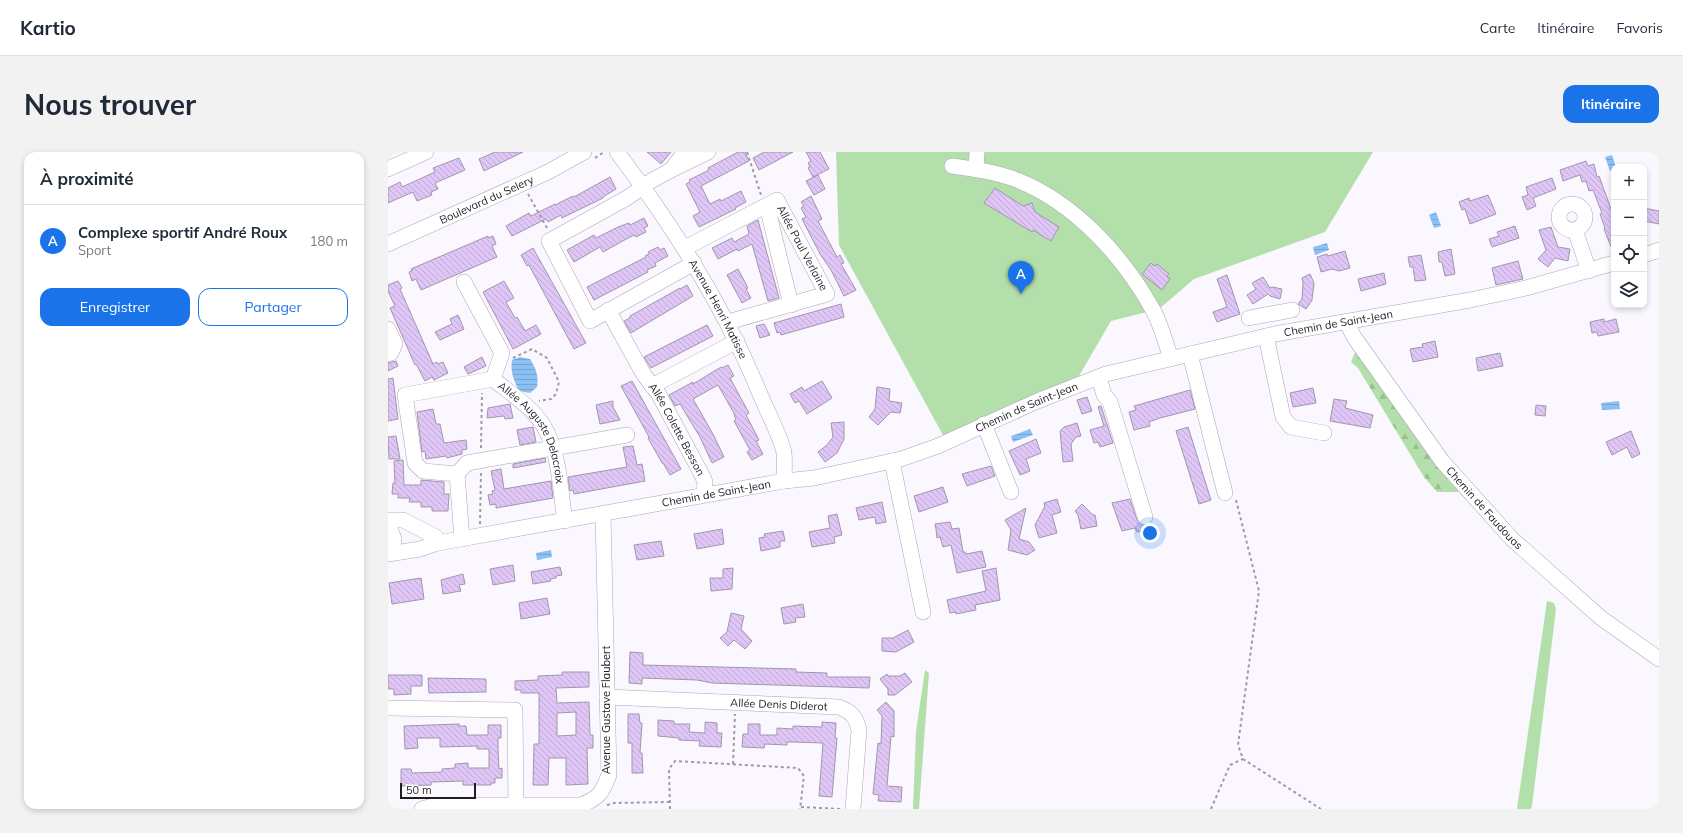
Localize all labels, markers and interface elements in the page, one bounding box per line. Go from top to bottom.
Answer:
text: Kartio [20,16,76,40]
text: Carte [1480,19,1515,37]
text: Itinéraire [1537,19,1594,37]
text: Favoris [1616,19,1663,37]
button: Itinéraire [1563,85,1659,123]
text: Nous trouver [24,87,196,122]
map controls [1611,164,1647,308]
button: + [1611,164,1647,200]
text: À proximité [40,168,134,189]
street label: Boulevard du Selery [437,172,536,227]
button: − [1611,200,1647,236]
street label: Allée Paul Verlaine [774,203,831,293]
text: Complexe sportif André Roux [78,223,287,242]
text: A [48,233,58,249]
text: 180 m [310,233,348,249]
button: locate [1611,236,1647,272]
text: Sport [78,242,111,258]
street label: Avenue Henri Matisse [686,257,751,361]
pin: A [1008,261,1034,294]
button: layers [1611,272,1647,308]
button: Enregistrer [40,288,190,326]
button: Partager [198,288,348,326]
street label: Chemin de Saint-Jean [1283,307,1394,339]
street label: Allée Auguste Delacroix [495,379,567,485]
street label: Chemin de Saint-Jean [973,379,1080,435]
street label: Allée Colette Besson [646,380,708,478]
street label: Chemin de Faudouas [1443,463,1526,552]
street label: Chemin de Saint-Jean [661,477,772,510]
your location [1140,523,1160,543]
street label: Avenue Gustave Flaubert [599,646,613,774]
street label: Allée Denis Diderot [730,695,828,714]
scale bar [400,781,476,800]
text: 50 m [406,783,432,797]

